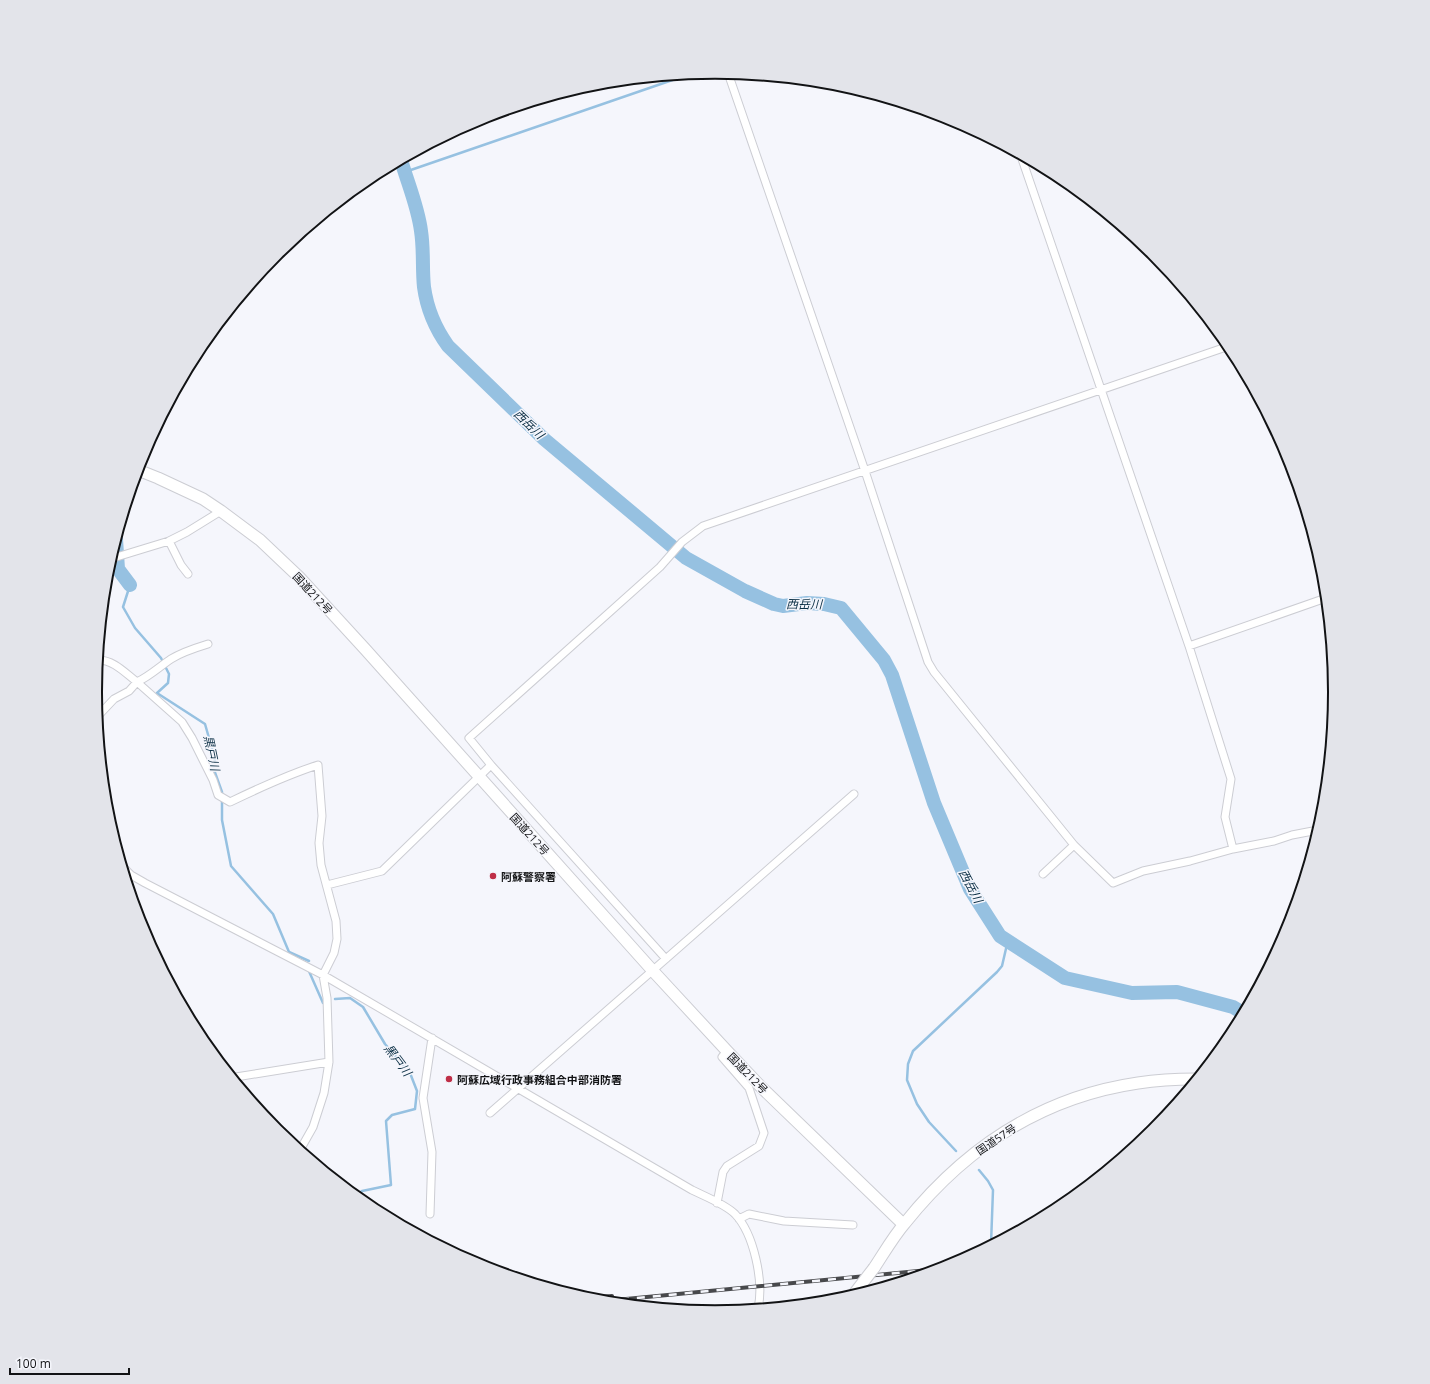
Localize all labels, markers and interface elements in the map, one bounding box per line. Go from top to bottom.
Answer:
water label: 西岳川 [510,405,549,444]
street label: 国道212号 [290,569,336,617]
water label: 西岳川 [786,595,824,613]
water label: 黒戸川 [200,734,224,774]
street label: 国道212号 [507,810,553,858]
water label: 西岳川 [955,866,988,908]
place label: 阿蘇警察署 [501,869,556,884]
marker: 阿蘇警察署 [488,871,498,881]
water label: 黒戸川 [380,1041,417,1081]
street label: 国道212号 [725,1049,771,1097]
place label: 阿蘇広域行政事務組合中部消防署 [457,1072,622,1087]
marker: 阿蘇広域行政事務組合中部消防署 [444,1074,454,1084]
street label: 国道57号 [973,1120,1019,1158]
scale bar [10,1350,129,1376]
text: 100 m [16,1355,51,1372]

